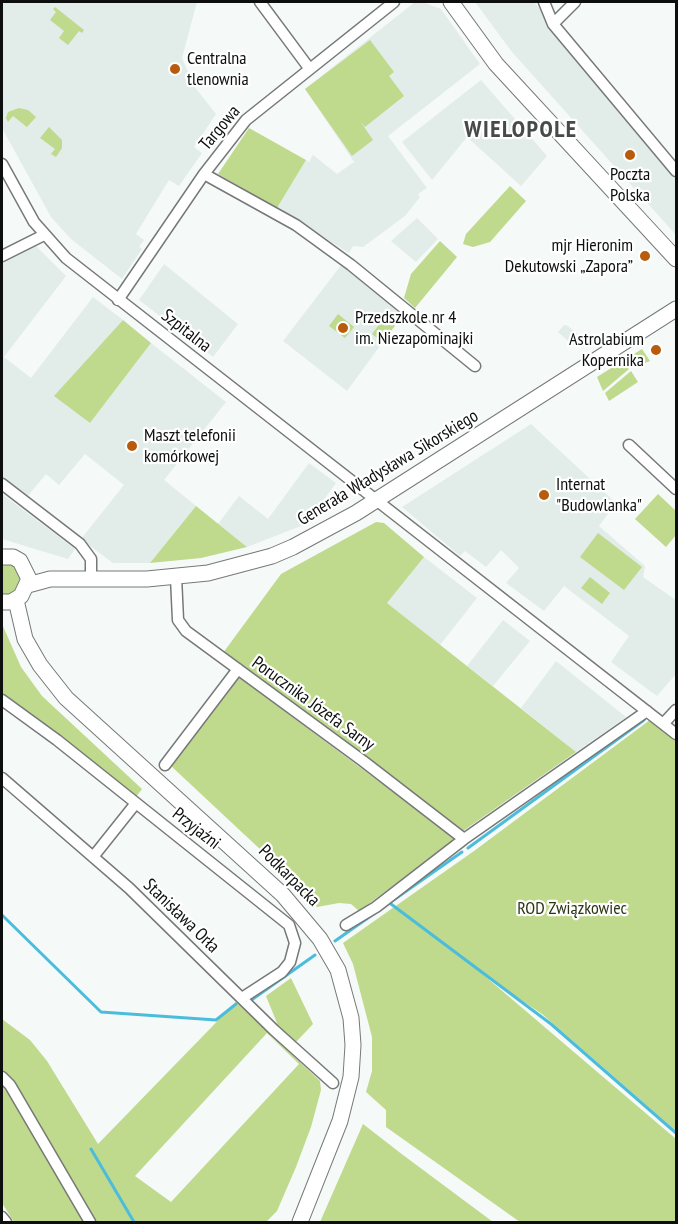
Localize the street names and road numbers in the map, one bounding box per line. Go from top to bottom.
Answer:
street label: Targowa [195,101,245,155]
street label: Szpitalna [157,305,215,357]
street label: Generała Władysława Sikorskiego [294,405,482,531]
street label: Porucznika Józefa Sarny [247,652,379,756]
street label: Przyjaźni [168,804,224,854]
street label: Podkarpacka [254,841,324,911]
street label: Stanisława Orła [139,875,223,957]

